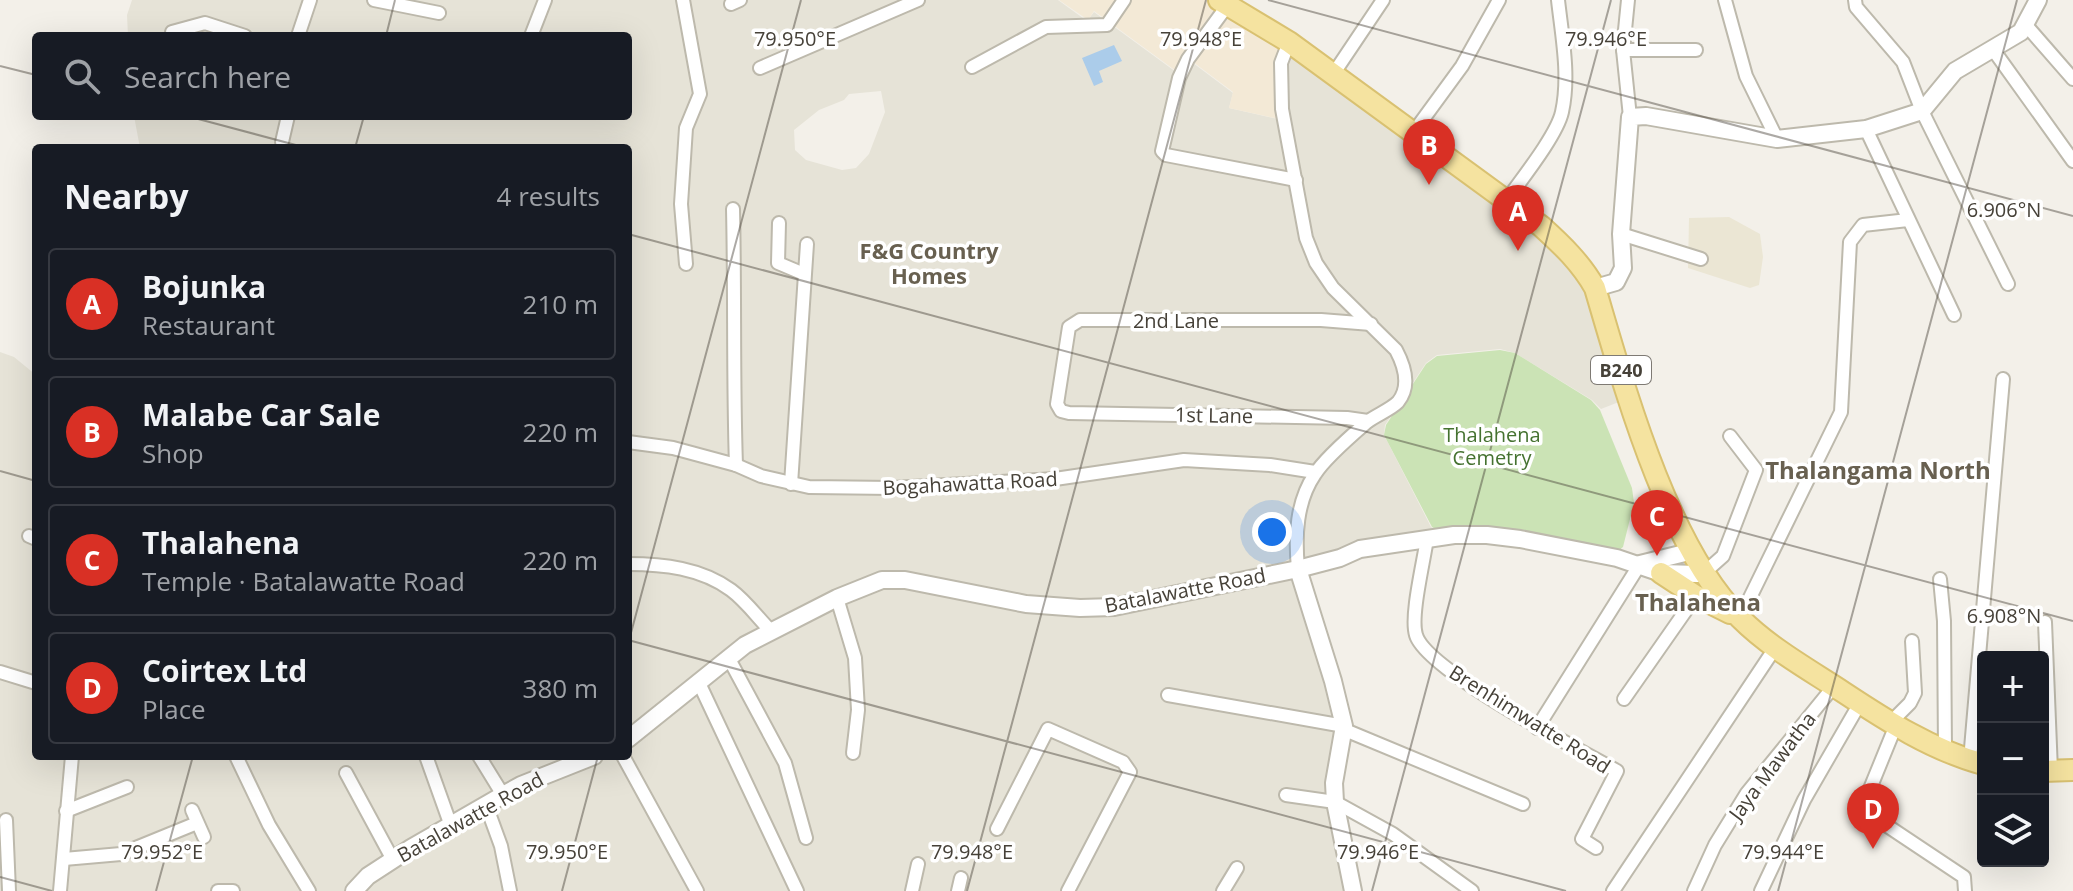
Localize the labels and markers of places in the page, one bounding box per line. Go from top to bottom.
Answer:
pin: B [1403,119,1455,185]
pin: A [1492,185,1544,251]
pin: C [1631,490,1683,556]
pin: D [1847,783,1899,849]

